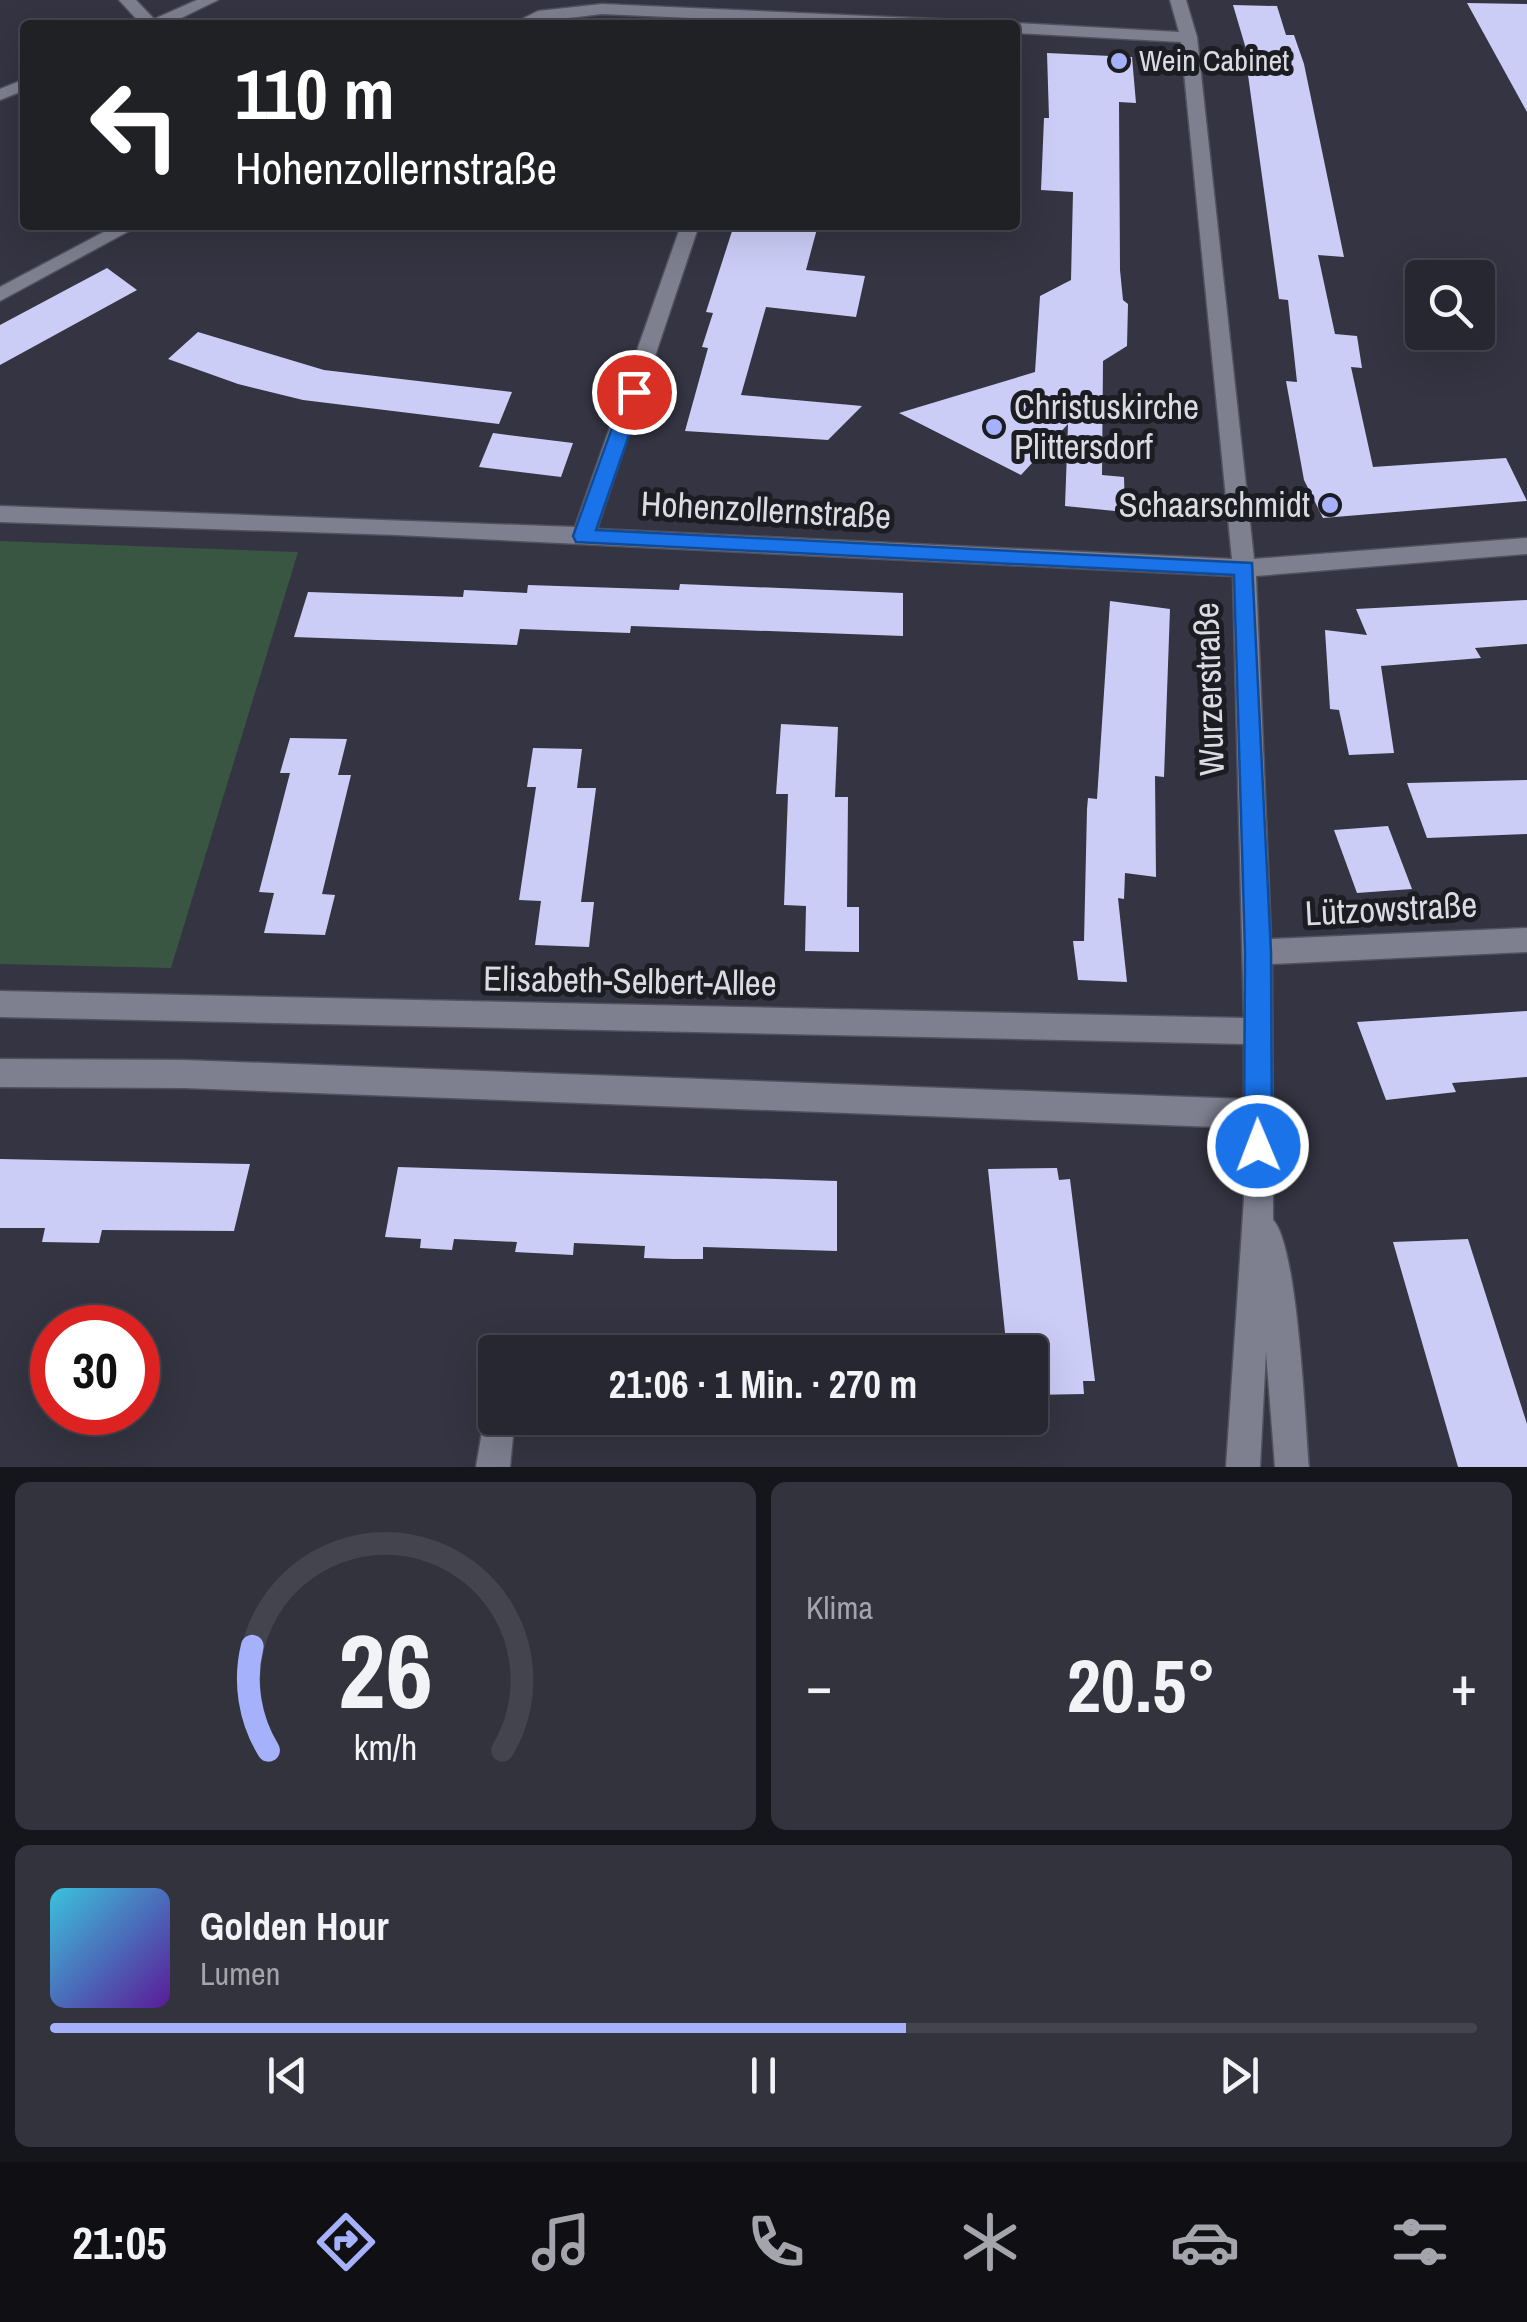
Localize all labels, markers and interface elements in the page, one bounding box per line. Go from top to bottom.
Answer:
place label: Wein Cabinet [1139,40,1289,80]
text: 110 m [235,47,395,141]
marker: Wein Cabinet [1108,50,1130,72]
icon: left [70,60,200,190]
text: Hohenzollernstraße [235,137,557,198]
map controls [1405,260,1495,350]
button: search [1405,260,1495,350]
pin [592,350,677,435]
icon: arrive [607,365,662,420]
place label: Christuskirche Plittersdorf [1014,383,1199,470]
marker: Christuskirche Plittersdorf [983,416,1005,438]
street label: Hohenzollernstraße [640,479,892,540]
place label: Schaarschmidt [1119,481,1310,528]
marker: Schaarschmidt [1319,494,1341,516]
street label: Wurzerstraße [1182,602,1235,776]
street label: Lützowstraße [1304,881,1478,936]
street label: Elisabeth-Selbert-Allee [483,954,777,1007]
position arrow [1206,1094,1310,1198]
speed limit sign: 30 [30,1305,160,1435]
text: 21:06 · 1 Min. · 270 m [609,1359,917,1410]
text: Klima [806,1586,873,1629]
text: 26 [338,1600,433,1740]
text: 20.5° [1067,1634,1216,1735]
text: − [806,1648,832,1722]
text: + [1451,1648,1477,1722]
text: km/h [354,1723,417,1771]
text: Golden Hour [200,1901,389,1952]
text: Lumen [200,1952,280,1995]
icon: previous [260,2048,315,2103]
icon: pause [736,2048,791,2103]
icon: next [1212,2048,1267,2103]
icon: directions [311,2207,381,2277]
icon: music [526,2207,596,2277]
icon: phone [741,2207,811,2277]
icon: climate [955,2207,1025,2277]
icon: car [1170,2207,1240,2277]
icon: filters [1385,2207,1455,2277]
text: 21:05 [72,2212,167,2273]

